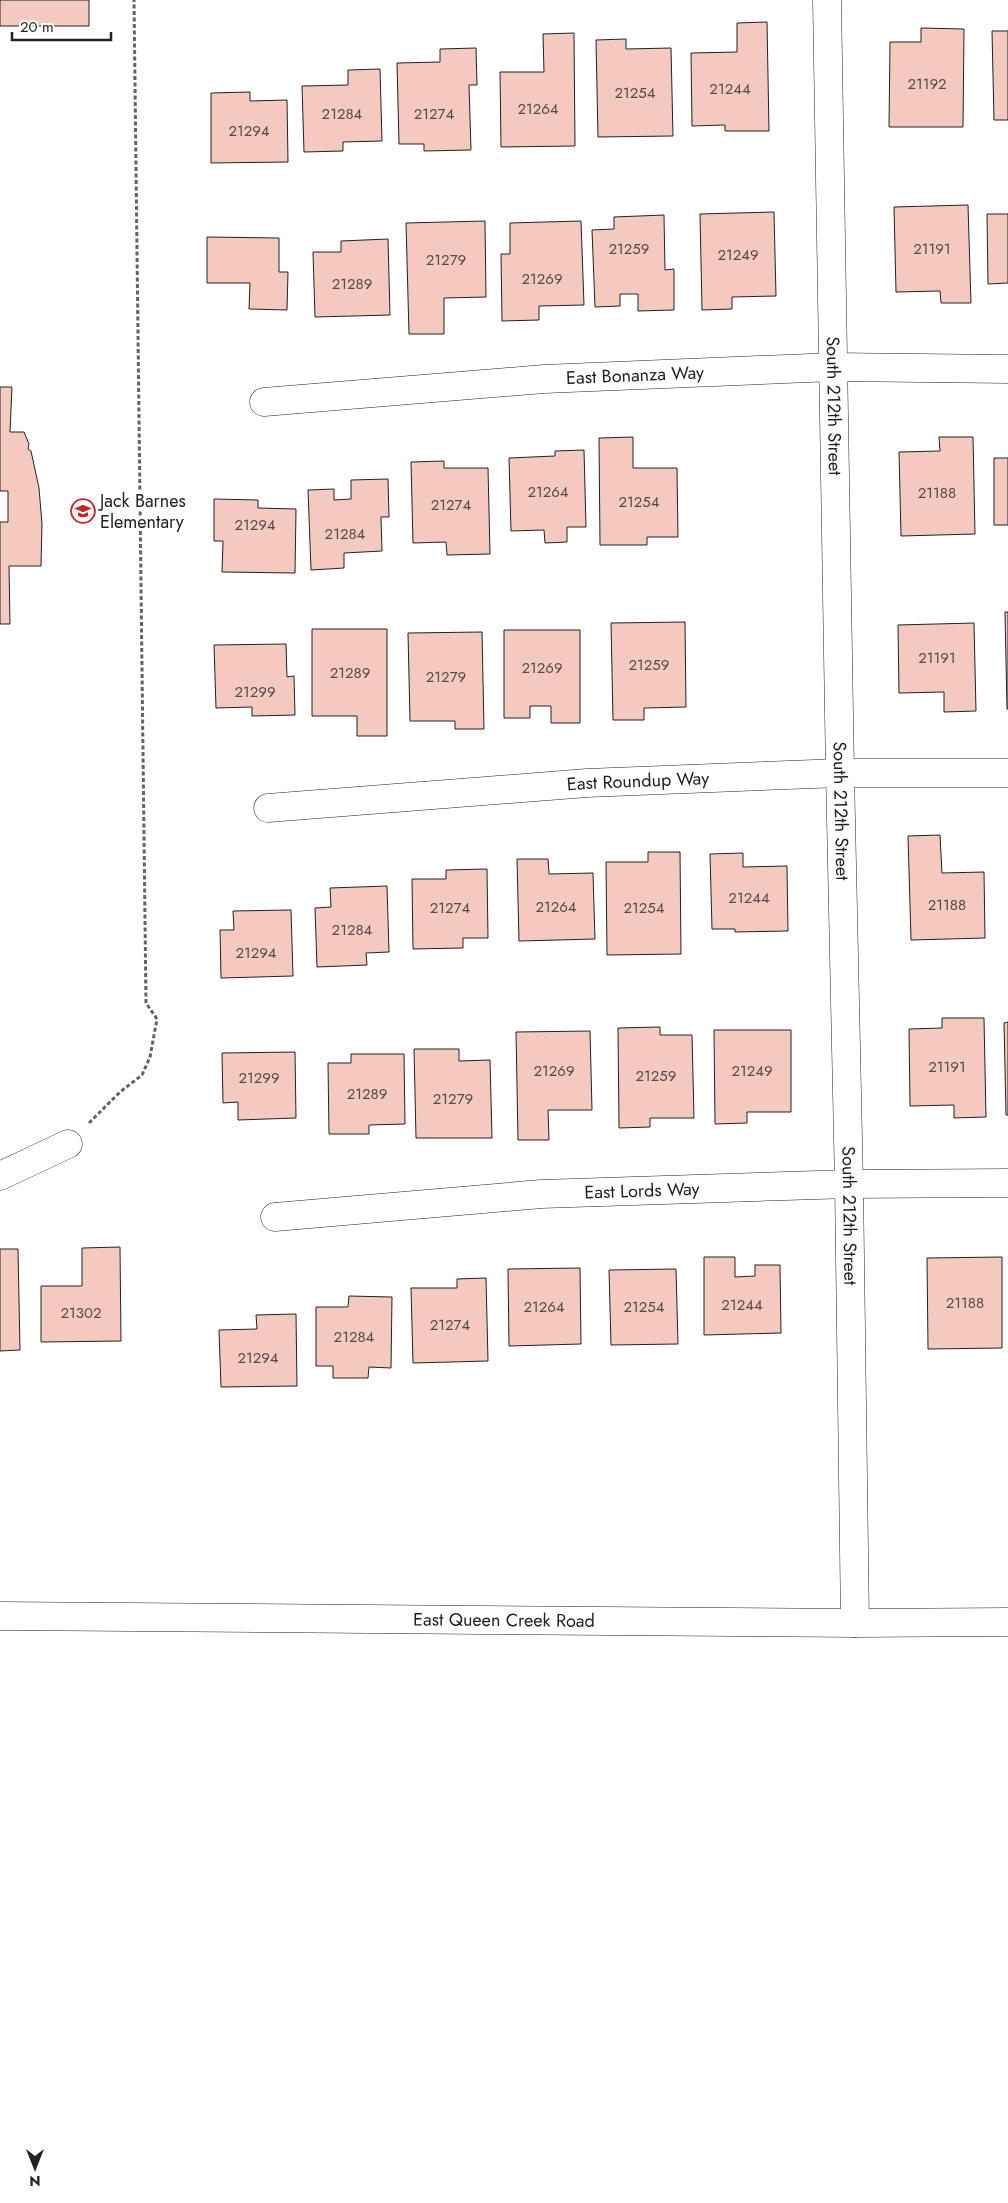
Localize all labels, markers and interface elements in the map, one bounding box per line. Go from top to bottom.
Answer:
scale bar [12,10,111,42]
text: 20 m [20,16,54,38]
house number: 21192 [907,73,947,95]
house number: 21244 [709,78,751,100]
house number: 21254 [614,82,656,104]
house number: 21264 [517,98,559,120]
house number: 21284 [322,103,363,125]
house number: 21274 [414,103,454,125]
house number: 21294 [228,120,270,142]
house number: 21259 [609,238,649,260]
house number: 21191 [913,238,951,260]
house number: 21249 [717,244,759,266]
house number: 21279 [426,249,466,271]
house number: 21269 [521,268,563,290]
house number: 21289 [332,273,372,295]
street label: South 212th Street [820,336,848,476]
street label: East Bonanza Way [566,359,704,391]
house number: 21264 [527,481,569,503]
house number: 21188 [918,482,956,504]
place label: Jack Barnes Elementary [98,488,186,535]
house number: 21254 [618,491,660,513]
house number: 21274 [431,494,471,516]
school or university icon: Jack Barnes Elementary [70,498,96,524]
house number: 21294 [234,514,276,536]
house number: 21284 [325,523,366,545]
house number: 21191 [918,647,956,669]
house number: 21259 [629,654,669,676]
house number: 21269 [521,657,563,679]
house number: 21289 [330,662,370,684]
house number: 21279 [426,666,466,688]
house number: 21299 [234,681,276,703]
street label: South 212th Street [826,741,855,881]
street label: East Roundup Way [566,765,710,798]
house number: 21244 [728,887,770,909]
house number: 21188 [928,894,966,916]
house number: 21264 [535,896,577,918]
house number: 21274 [430,897,470,919]
house number: 21254 [623,897,665,919]
house number: 21284 [332,919,373,941]
house number: 21294 [235,942,277,964]
house number: 21191 [928,1056,966,1078]
house number: 21269 [533,1060,575,1082]
house number: 21249 [731,1060,773,1082]
house number: 21259 [636,1065,676,1087]
house number: 21299 [238,1067,280,1089]
house number: 21289 [347,1083,387,1105]
house number: 21279 [433,1088,473,1110]
street label: South 212th Street [835,1146,863,1286]
street label: East Lords Way [584,1176,700,1206]
house number: 21188 [946,1292,984,1314]
house number: 21244 [721,1294,763,1316]
house number: 21264 [523,1296,565,1318]
house number: 21254 [623,1296,665,1318]
house number: 21302 [60,1302,102,1324]
house number: 21274 [430,1314,470,1336]
house number: 21284 [334,1326,375,1348]
house number: 21294 [237,1347,279,1369]
street label: East Queen Creek Road [413,1606,595,1634]
north arrow [10,2143,60,2193]
text: N [29,2171,41,2191]

